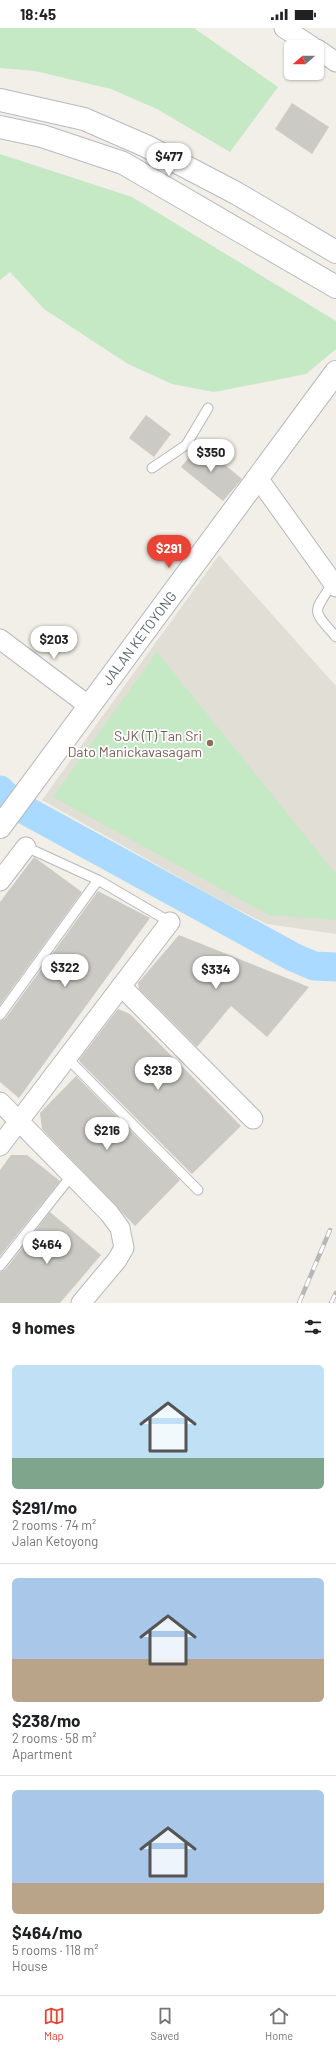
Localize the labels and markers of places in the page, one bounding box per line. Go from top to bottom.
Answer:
pin: $477 [145,143,193,177]
pin: $350 [187,439,235,473]
pin: $291 [145,535,193,569]
pin: $203 [30,626,78,660]
place label: SJK (T) Tan Sri Dato Manickavasagam [68,727,202,760]
marker: SJK (T) Tan Sri Dato Manickavasagam [205,738,215,748]
pin: $322 [41,954,89,988]
pin: $334 [192,956,240,990]
pin: $238 [134,1057,182,1091]
pin: $216 [83,1117,131,1151]
pin: $464 [23,1231,71,1265]

